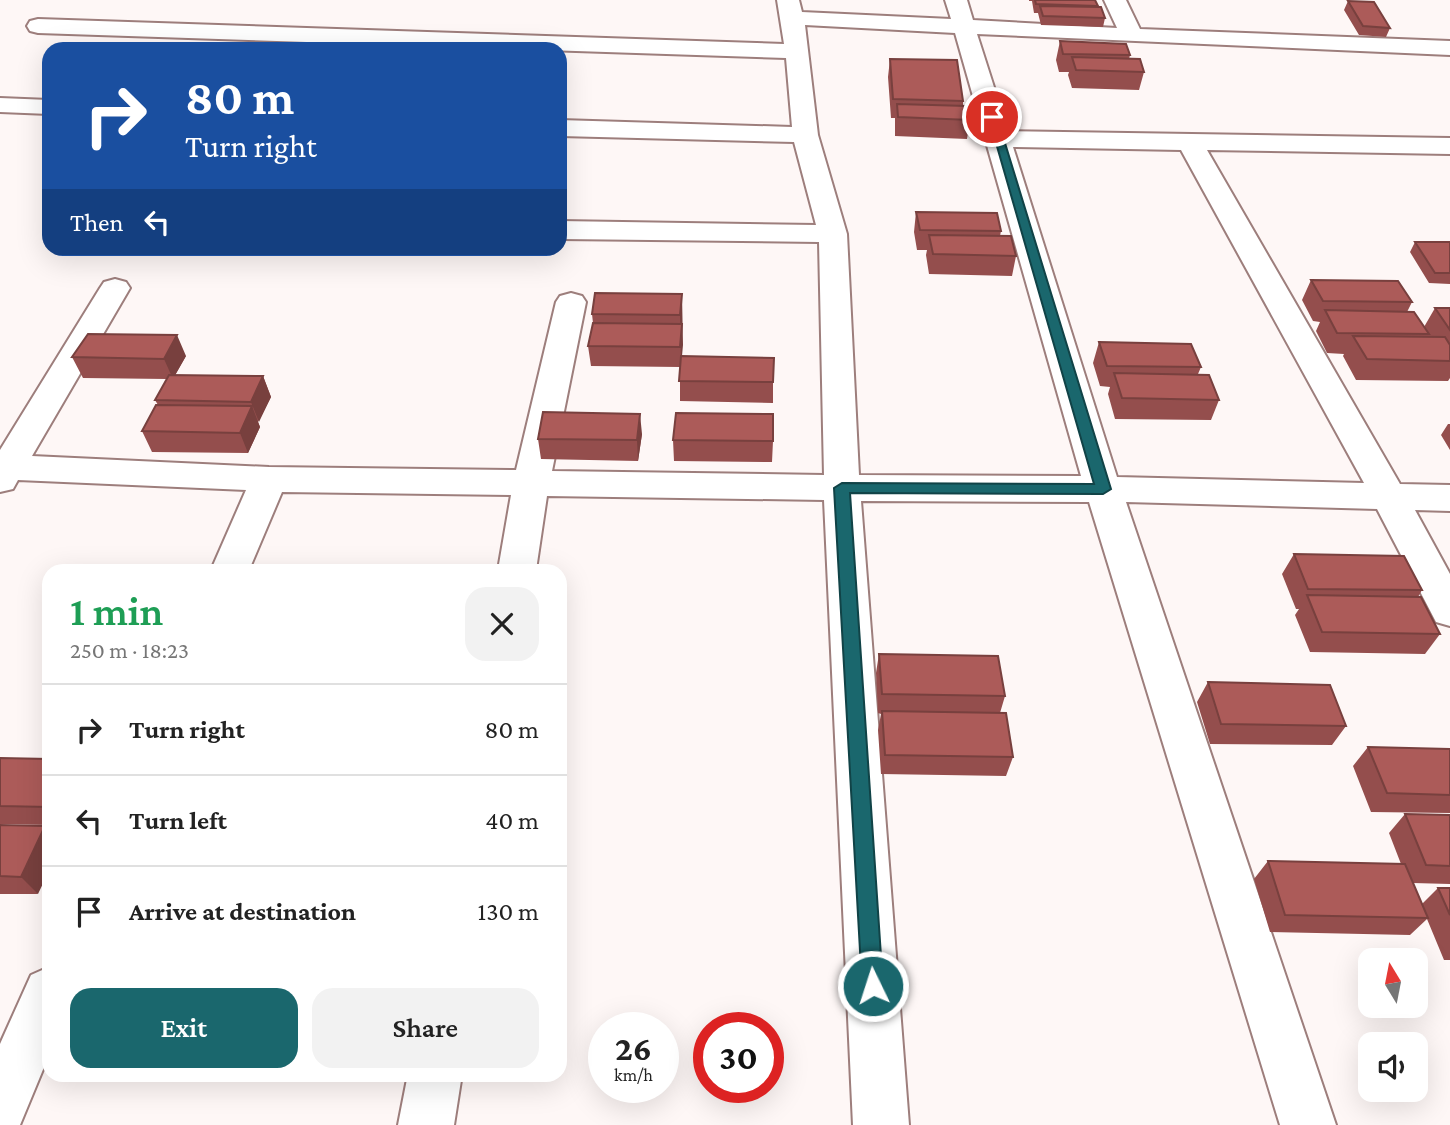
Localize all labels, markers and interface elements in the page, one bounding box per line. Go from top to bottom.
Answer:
icon: right [70,70,161,161]
text: 80 m [185,70,294,125]
pin [962,87,1022,147]
icon: arrive [973,98,1011,136]
text: Turn right [185,128,317,164]
icon: left [138,203,176,241]
text: Then [70,208,124,237]
text: 1 min [70,587,163,634]
button: close [465,587,539,661]
text: 250 m · 18:23 [70,637,189,663]
icon: right [70,711,108,749]
text: Turn right [129,715,245,744]
text: 80 m [485,715,539,744]
icon: left [70,802,108,840]
text: Turn left [129,806,227,835]
text: 40 m [485,806,539,835]
icon: arrive [70,893,108,931]
text: Arrive at destination [129,897,356,926]
text: 130 m [478,897,539,926]
north arrow [1358,948,1428,1018]
map controls [1358,948,1428,1102]
position arrow [836,949,910,1023]
button: Exit [70,988,298,1068]
button: Share [312,988,539,1068]
speed limit sign: 30 [693,1012,784,1103]
text: 26 [615,1029,652,1068]
button: sound [1358,1032,1428,1102]
text: km/h [614,1065,653,1085]

